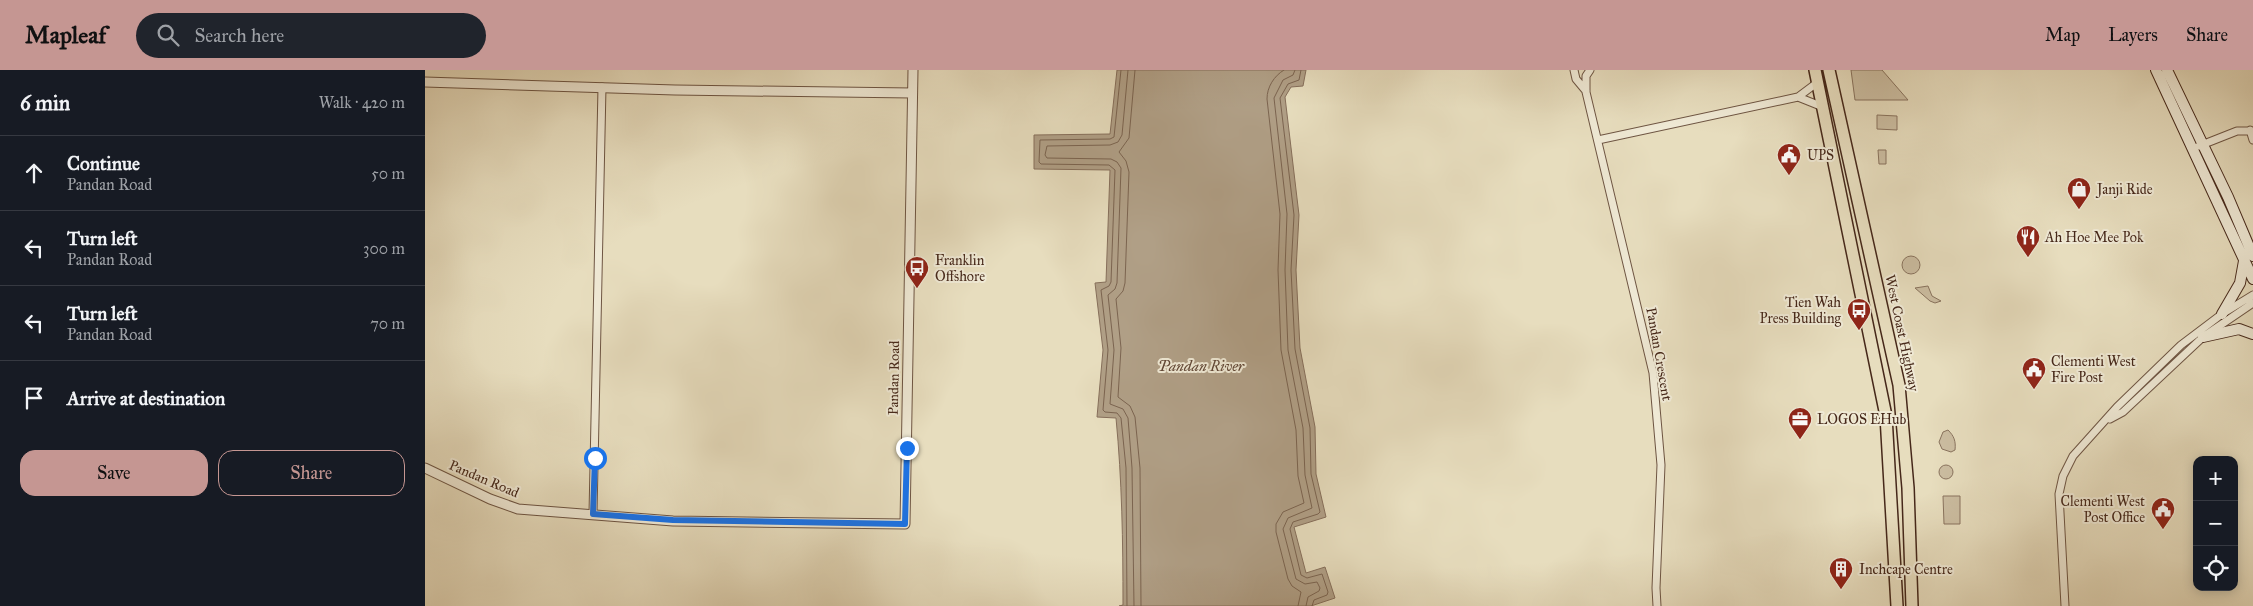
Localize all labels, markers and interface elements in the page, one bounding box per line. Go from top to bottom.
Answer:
search box [136,13,486,58]
text: Mapleaf [25,20,106,50]
icon: search [154,21,182,49]
text: Search here [194,24,284,47]
text: Map [2045,24,2080,46]
text: Layers [2108,24,2158,46]
text: Share [2186,24,2228,46]
text: 6 min [20,90,70,116]
text: Walk · 420 m [319,93,405,112]
public building icon: UPS [1776,142,1802,176]
place label: UPS [1807,147,1834,164]
text: Continue [67,152,140,175]
icon: ahead [20,159,48,187]
text: 50 m [371,164,405,183]
text: Pandan Road [67,175,152,194]
shop icon: Janji Ride [2066,176,2092,210]
place label: Janji Ride [2095,181,2153,199]
restaurant icon: Ah Hoe Mee Pok [2015,224,2041,258]
text: Turn left [67,227,137,250]
place label: Ah Hoe Mee Pok [2044,229,2144,246]
icon: left [20,234,48,262]
text: 300 m [363,239,405,258]
text: Pandan Road [67,250,152,269]
place label: Franklin Offshore [935,252,985,285]
bus stop icon: Franklin Offshore [904,255,930,289]
street label: West Coast Highway [1881,273,1923,393]
place label: Tien Wah Press Building [1760,294,1841,327]
bus stop icon: Tien Wah Press Building [1846,297,1872,331]
text: Turn left [67,302,137,325]
street label: Pandan Crescent [1642,306,1676,402]
icon: left [20,309,48,337]
text: 70 m [370,314,405,333]
text: Pandan Road [67,325,152,344]
street label: Pandan Road [885,341,903,415]
place label: Clementi West Fire Post [2051,353,2136,386]
public building icon: Clementi West Fire Post [2021,356,2047,390]
water label: Pandan River [1158,357,1245,375]
icon: arrive [20,384,48,412]
text: Arrive at destination [67,387,225,410]
office icon: LOGOS EHub [1787,406,1813,440]
place label: LOGOS EHub [1817,411,1906,428]
route end [896,437,919,460]
route start [584,447,607,470]
button: Save [20,450,208,496]
button: Share [218,450,405,496]
map controls [2193,456,2238,591]
button: + [2193,456,2238,501]
street label: Pandan Road [446,457,522,501]
place label: Clementi West Post Office [2060,493,2145,526]
public building icon: Clementi West Post Office [2150,496,2176,530]
button: − [2193,501,2238,546]
button: locate [2193,546,2238,591]
building icon: Inchcape Centre [1828,556,1854,590]
place label: Inchcape Centre [1859,561,1953,578]

